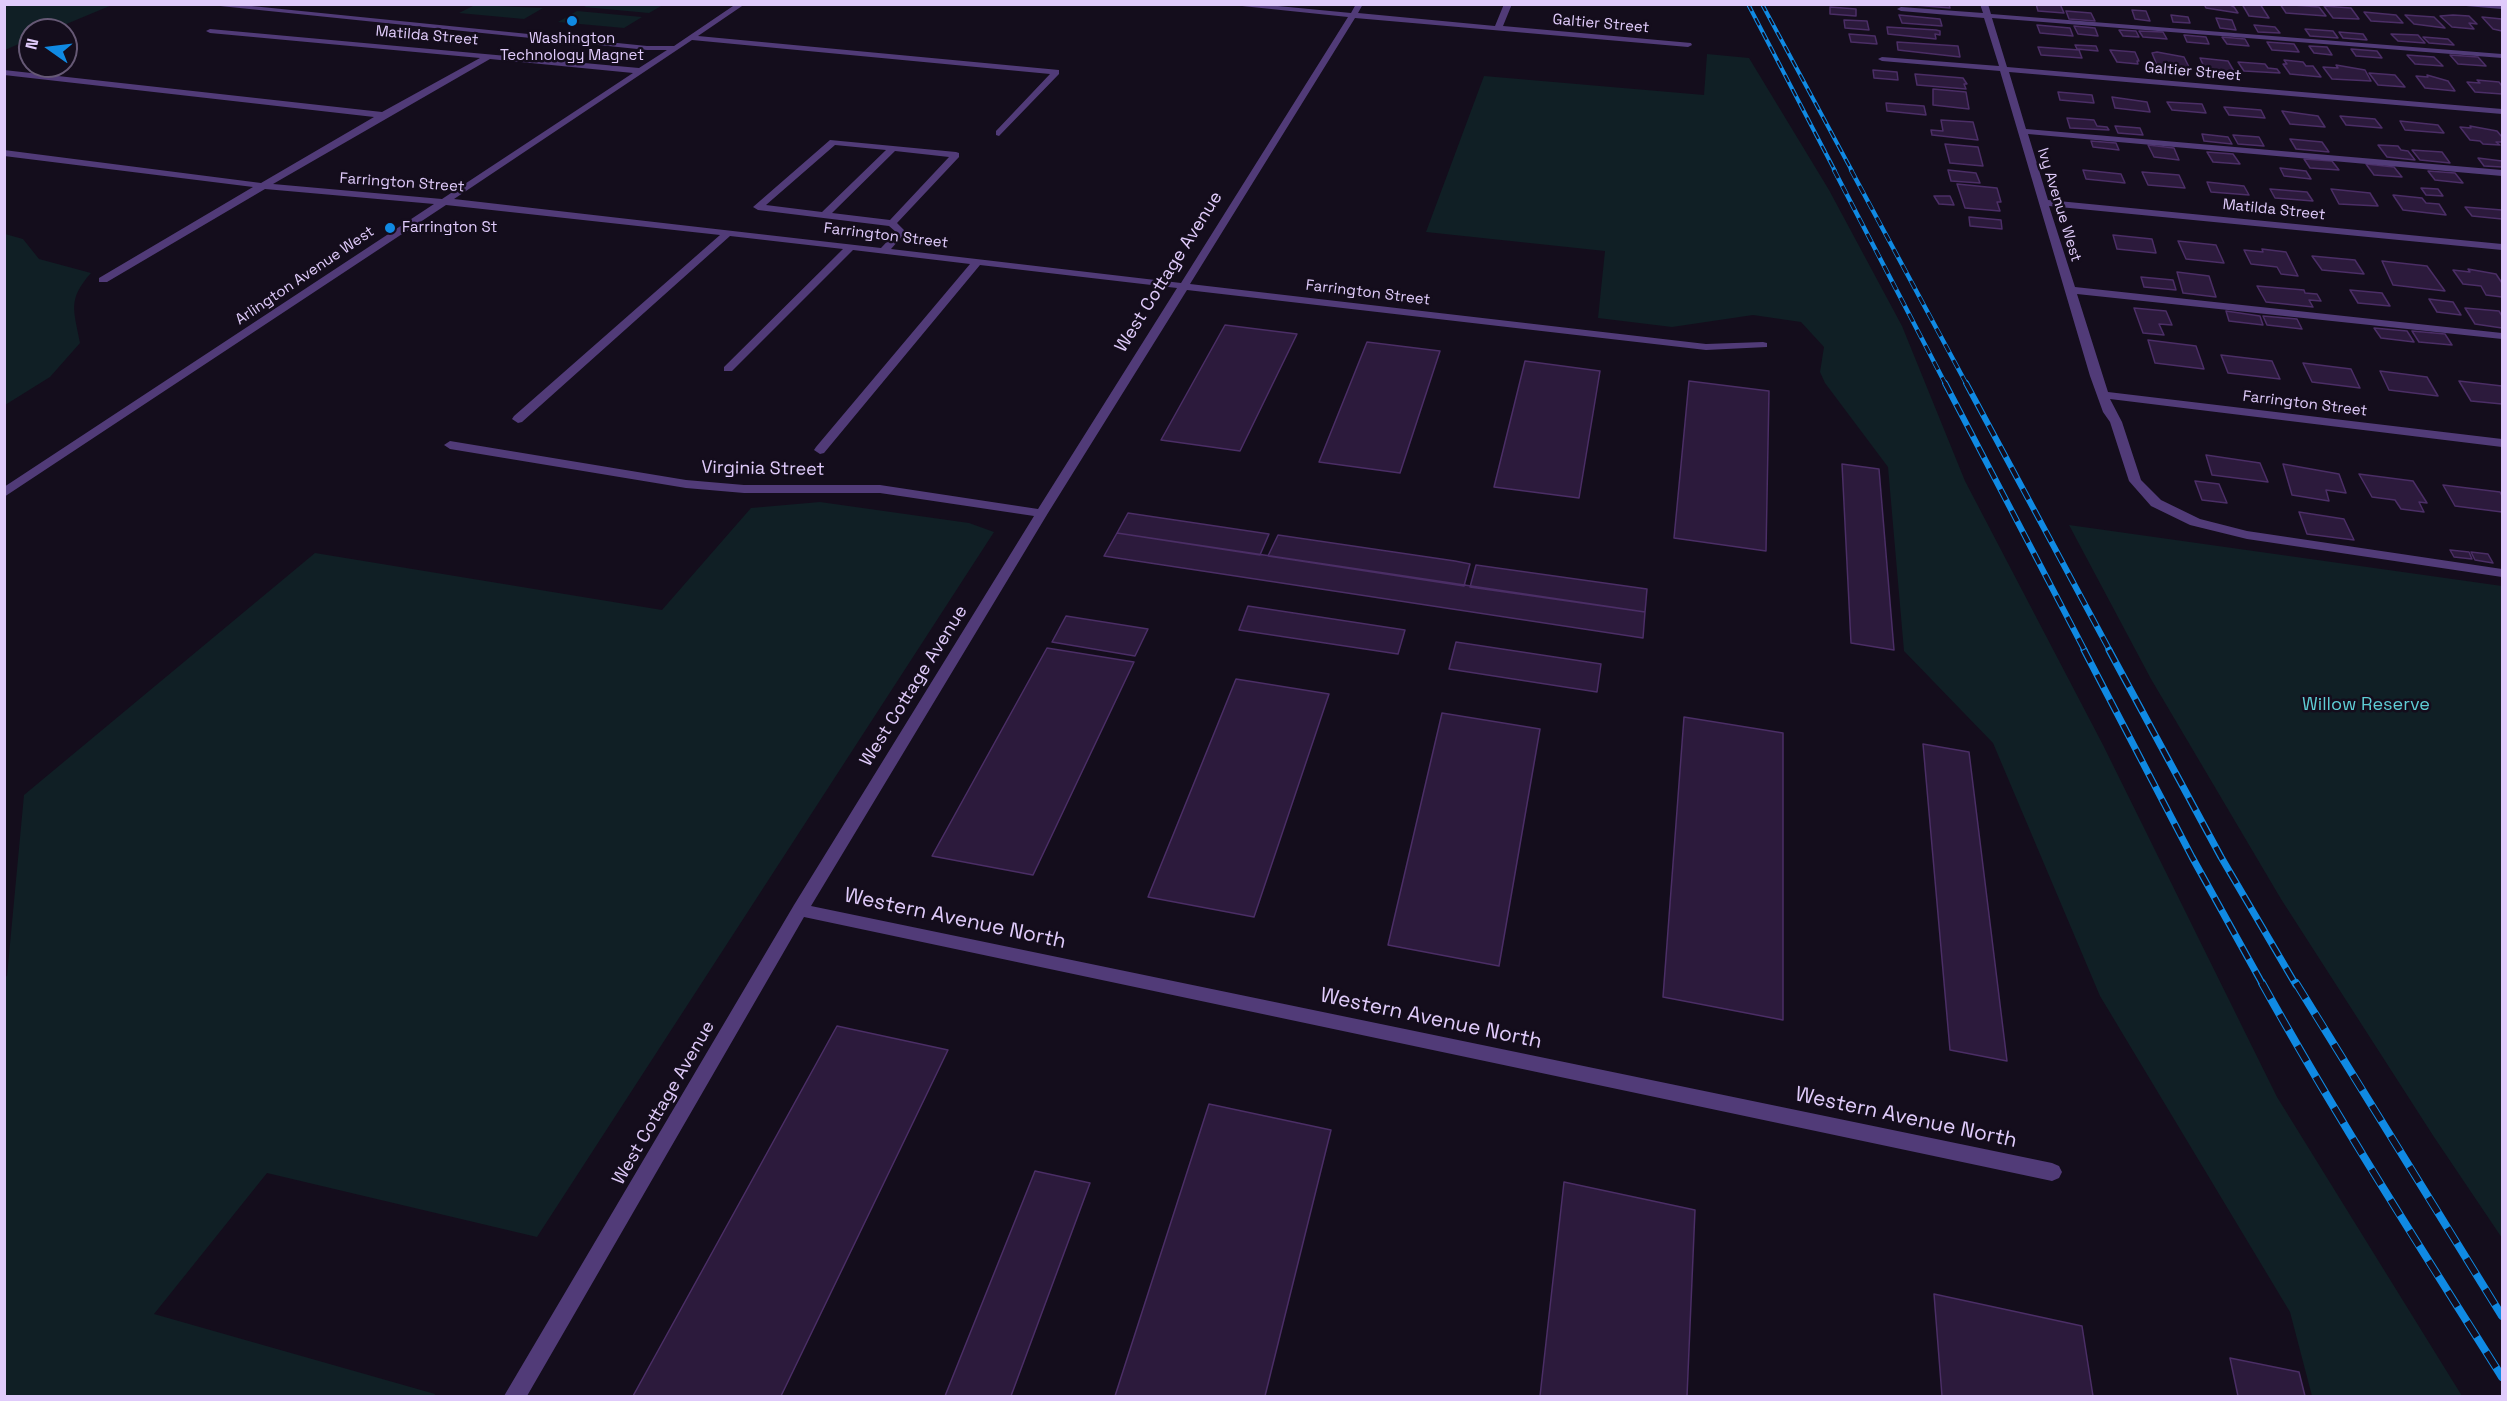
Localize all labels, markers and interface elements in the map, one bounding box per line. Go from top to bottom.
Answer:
street label: Galtier Street [1552,11,1650,37]
marker: Washington Technology Magnet [565,14,579,28]
north arrow [18,18,78,78]
street label: Matilda Street [375,23,479,49]
place label: Washington Technology Magnet [500,30,644,65]
text: N [21,36,43,52]
street label: Galtier Street [2144,59,2242,85]
street label: Ivy Avenue West [2033,146,2085,264]
street label: Farrington Street [339,170,465,196]
street label: West Cottage Avenue [1111,188,1227,356]
street label: Matilda Street [2222,196,2326,224]
place label: Farrington St [402,219,497,237]
street label: Farrington Street [823,219,949,253]
marker: Farrington St [383,221,397,235]
street label: Arlington Avenue West [232,223,378,329]
street label: Farrington Street [1305,276,1431,310]
street label: Farrington Street [2242,387,2368,421]
street label: Virginia Street [701,457,825,481]
street label: West Cottage Avenue [856,602,972,770]
park label: Willow Reserve [2302,694,2430,716]
street label: Western Avenue North [842,883,1068,955]
street label: Western Avenue North [1318,983,1544,1055]
street label: West Cottage Avenue [608,1017,720,1189]
street label: Western Avenue North [1793,1082,2019,1154]

